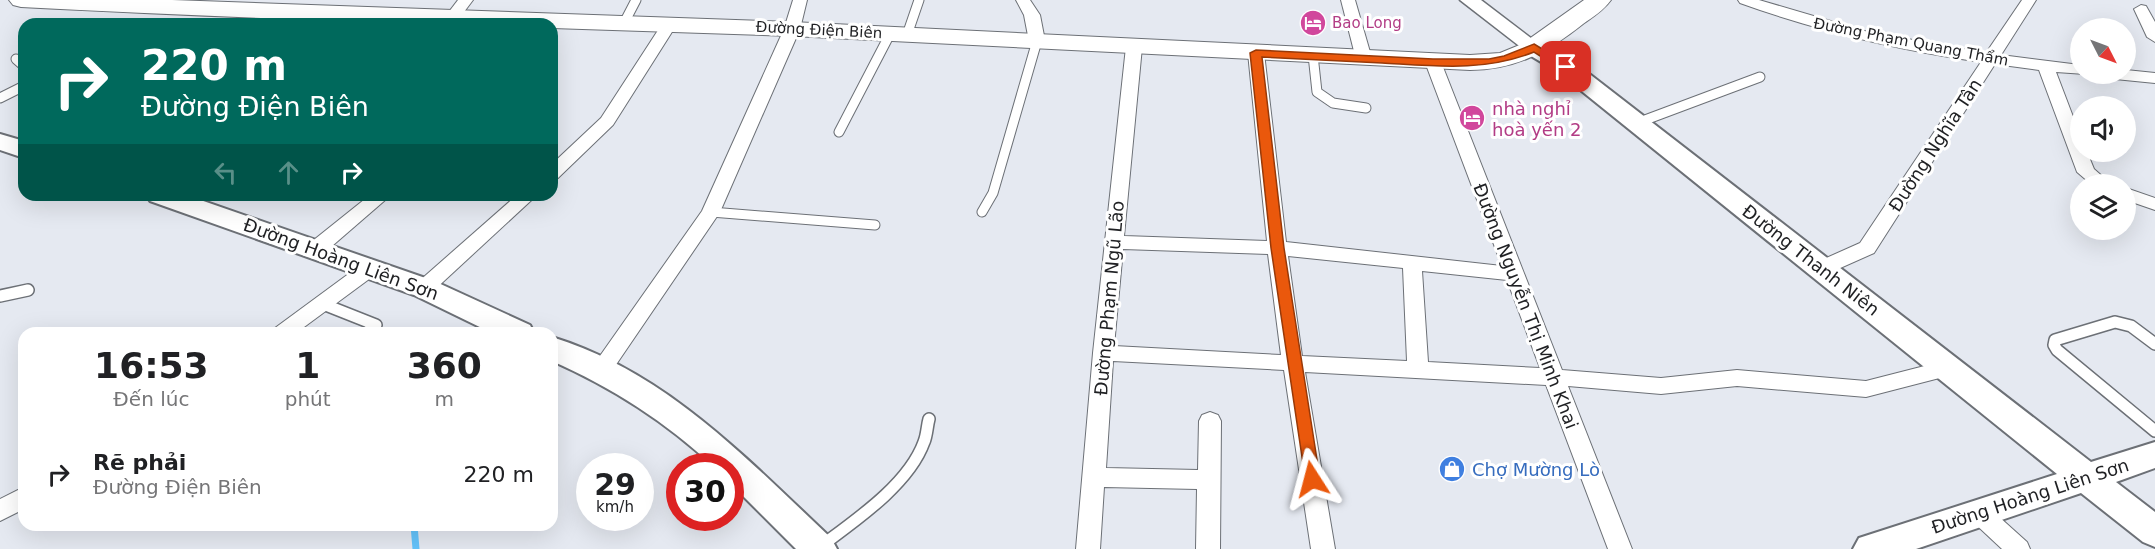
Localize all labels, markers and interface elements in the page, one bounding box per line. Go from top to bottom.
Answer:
hotel icon: Bao Long [1298,8,1328,38]
place label: Bao Long [1332,14,1402,32]
street label: Đường Phạm Quang Thẩm [1812,14,2010,70]
street label: Đường Điện Biên [755,18,883,42]
north arrow [2070,18,2136,84]
map controls [2070,18,2136,240]
text: 220 m [141,41,287,90]
pin [1540,41,1591,92]
icon: right [42,42,120,120]
icon: arrive [1549,50,1582,83]
street label: Đường Nghĩa Tân [1884,75,1986,215]
text: Đường Điện Biên [141,91,369,122]
button: sound [2070,96,2136,162]
place label: nhà nghỉ hoà yến 2 [1492,98,1581,140]
hotel icon: nhà nghỉ hoà yến 2 [1457,103,1487,133]
icon: left [209,156,242,189]
icon: ahead [272,156,305,189]
icon: right [335,156,368,189]
button: layers [2070,174,2136,240]
street label: Đường Nguyễn Thị Minh Khai [1469,180,1583,432]
street label: Đường Phạm Ngũ Lão [1090,200,1128,396]
street label: Đường Thanh Niên [1738,200,1884,320]
street label: Đường Hoàng Liên Sơn [241,214,441,304]
text: 16:53 [94,345,209,386]
text: 1 [295,345,320,386]
text: 360 [407,345,482,386]
text: Đến lúc [113,387,189,411]
text: phút [285,387,331,411]
text: m [435,387,454,411]
position arrow [1280,447,1344,511]
text: Rẽ phải [93,450,186,475]
speed limit sign: 30 [666,453,744,531]
shop icon: Chợ Mường Lò [1437,454,1467,484]
street label: Đường Hoàng Liên Sơn [1929,454,2131,538]
icon: right [42,458,75,491]
place label: Chợ Mường Lò [1472,459,1600,480]
text: 220 m [464,462,534,487]
text: 29 [594,467,636,502]
text: Đường Điện Biên [93,475,262,499]
text: km/h [596,498,634,516]

